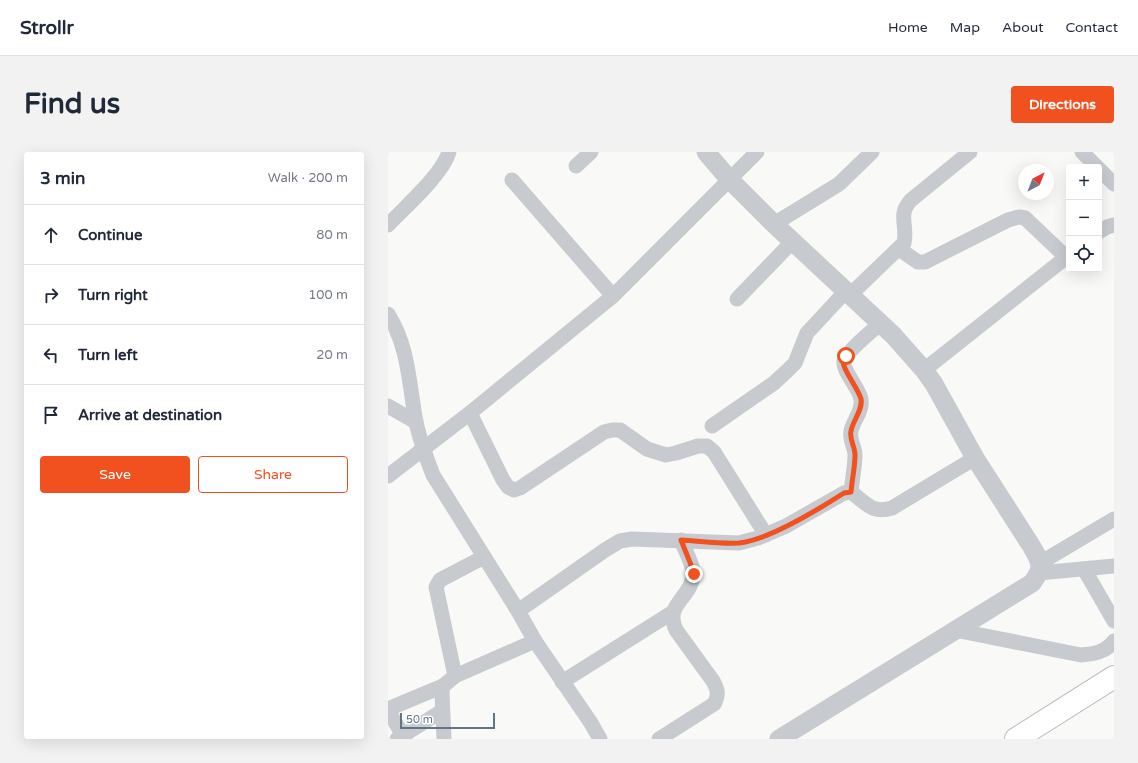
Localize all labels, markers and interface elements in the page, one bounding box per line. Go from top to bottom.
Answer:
text: Strollr [20,17,74,39]
text: Home [888,19,928,36]
text: Map [950,19,980,36]
text: About [1002,19,1044,36]
text: Contact [1066,19,1118,36]
button: Directions [1011,86,1114,123]
text: Find us [24,87,120,121]
north arrow [1018,164,1054,200]
map controls [1066,164,1102,272]
button: + [1066,164,1102,200]
text: 3 min [40,168,85,189]
text: Walk · 200 m [268,170,348,186]
button: − [1066,200,1102,236]
icon: ahead [40,224,62,246]
text: Continue [78,226,142,244]
text: 80 m [316,227,348,243]
button: locate [1066,236,1102,272]
icon: right [40,284,62,306]
text: Turn right [78,286,148,304]
text: 100 m [308,287,348,303]
icon: left [40,344,62,366]
text: Turn left [78,346,138,364]
text: 20 m [316,347,348,363]
route start [837,347,855,365]
icon: arrive [40,404,62,426]
text: Arrive at destination [78,406,222,424]
button: Save [40,456,190,493]
button: Share [198,456,348,493]
route end [685,565,703,583]
scale bar [400,711,495,730]
text: 50 m [406,713,433,726]

